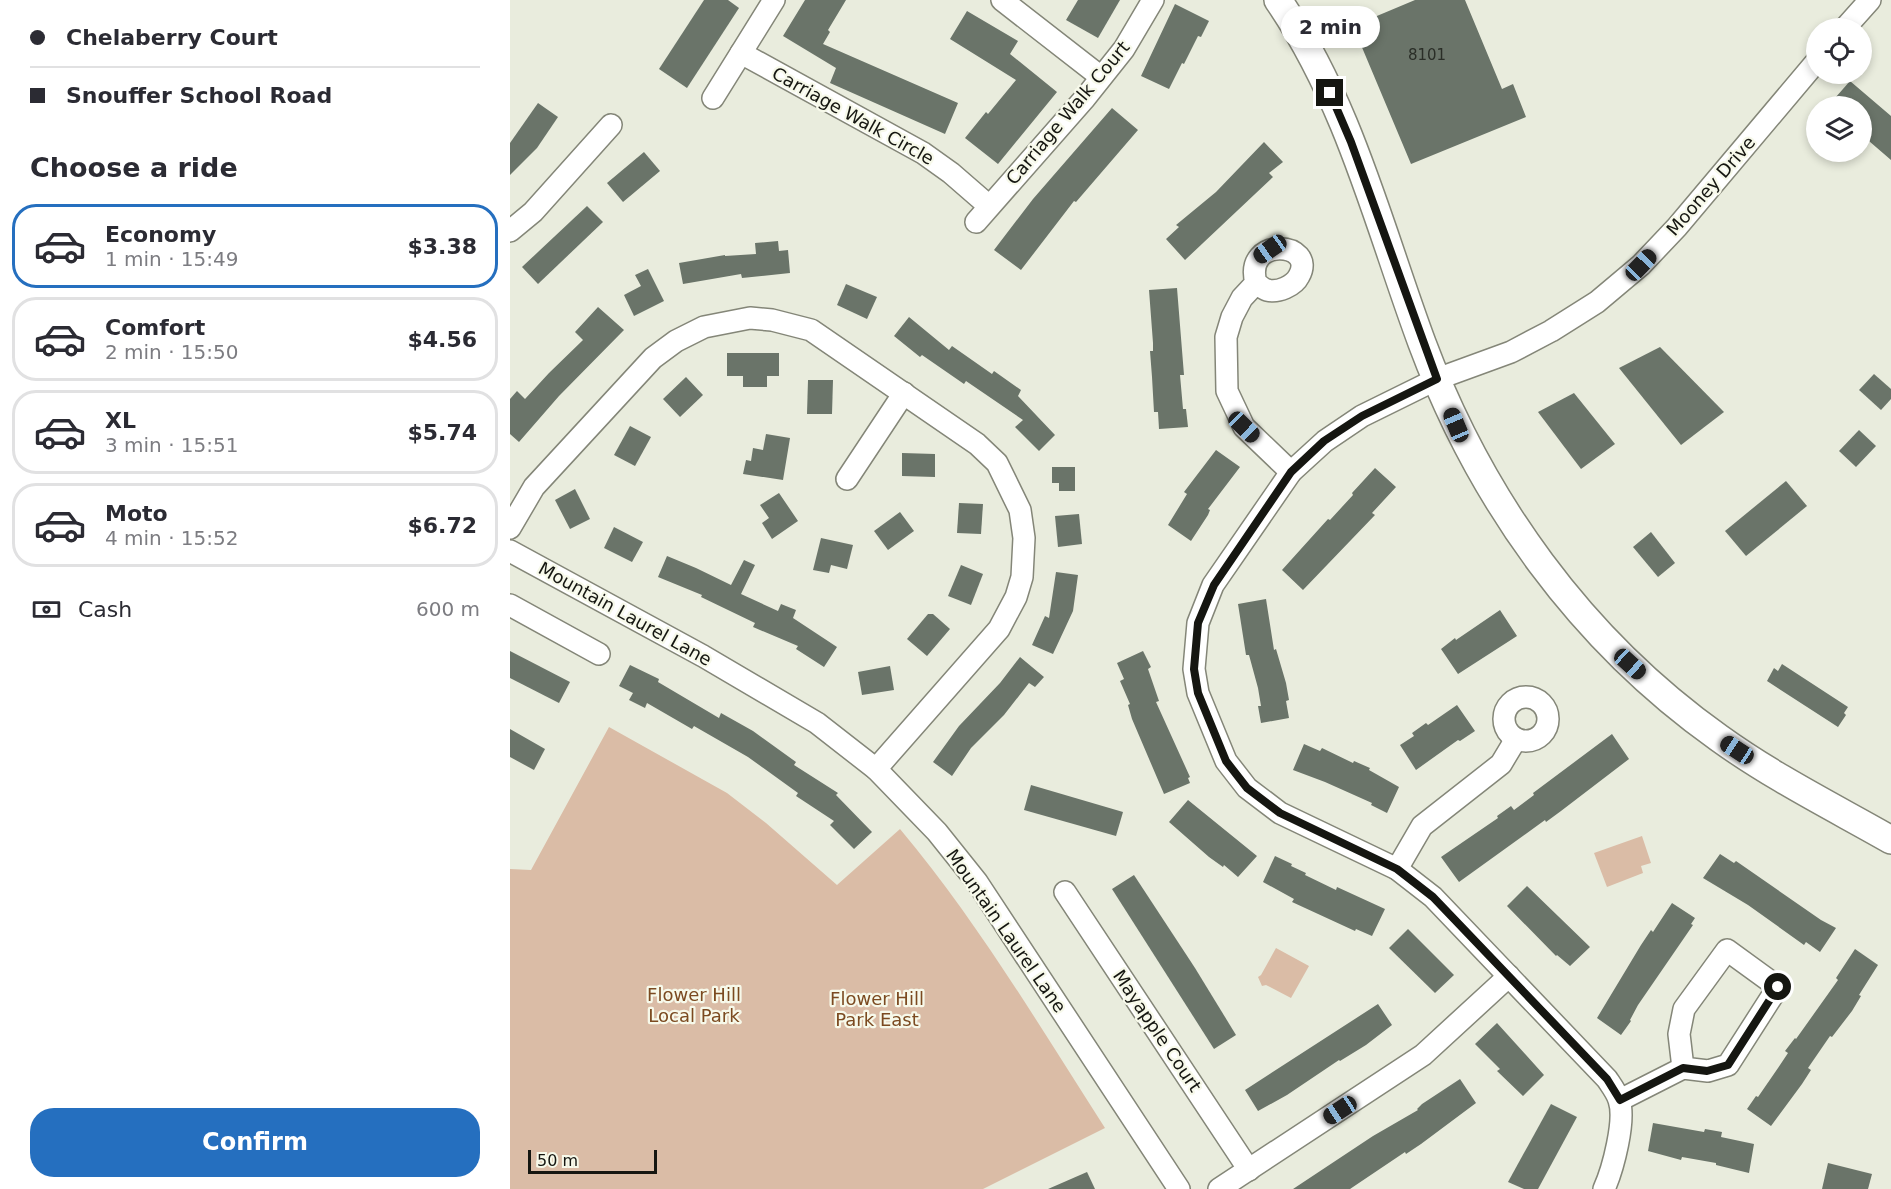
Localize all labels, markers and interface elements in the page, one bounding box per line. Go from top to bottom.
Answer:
callout: 2 min [1280,6,1380,48]
text: 2 min [1299,15,1362,39]
map controls [1806,18,1872,162]
button: locate [1806,18,1872,84]
text: Chelaberry Court [66,25,278,50]
street label: Carriage Walk Court [1002,37,1134,189]
house number: 8101 [1408,46,1446,64]
street label: Carriage Walk Circle [769,62,938,169]
route end [1316,79,1343,106]
text: Snouffer School Road [66,83,332,108]
button: layers [1806,96,1872,162]
street label: Mooney Drive [1662,132,1759,240]
text: Choose a ride [30,152,238,183]
icon: car [33,219,87,273]
text: Economy [105,222,216,247]
car [1250,231,1290,267]
text: $3.38 [407,234,477,259]
car [1622,246,1660,284]
text: 1 min · 15:49 [105,247,239,271]
icon: car [33,312,87,366]
text: Comfort [105,315,205,340]
text: $4.56 [407,327,477,352]
text: 2 min · 15:50 [105,340,239,364]
icon: car [33,405,87,459]
car [1441,405,1471,445]
text: XL [105,408,136,433]
car [1225,408,1263,446]
text: $5.74 [407,420,477,445]
text: 3 min · 15:51 [105,433,239,457]
icon: car [33,498,87,552]
text: Moto [105,501,168,526]
text: $6.72 [407,513,477,538]
text: 4 min · 15:52 [105,526,239,550]
street label: Mountain Laurel Lane [535,557,715,670]
icon: cash [30,593,63,626]
text: Cash [78,597,132,622]
text: 600 m [416,597,480,621]
car [1611,645,1649,683]
car [1717,733,1757,767]
street label: Mountain Laurel Lane [942,845,1071,1016]
street label: Mayapple Court [1109,966,1206,1096]
route start [1764,973,1791,1000]
park label: Flower Hill Local Park [647,984,741,1026]
park label: Flower Hill Park East [830,988,924,1030]
car [1320,1093,1360,1127]
button: Confirm [30,1108,480,1177]
scale bar [528,1147,657,1174]
text: 50 m [537,1151,578,1170]

